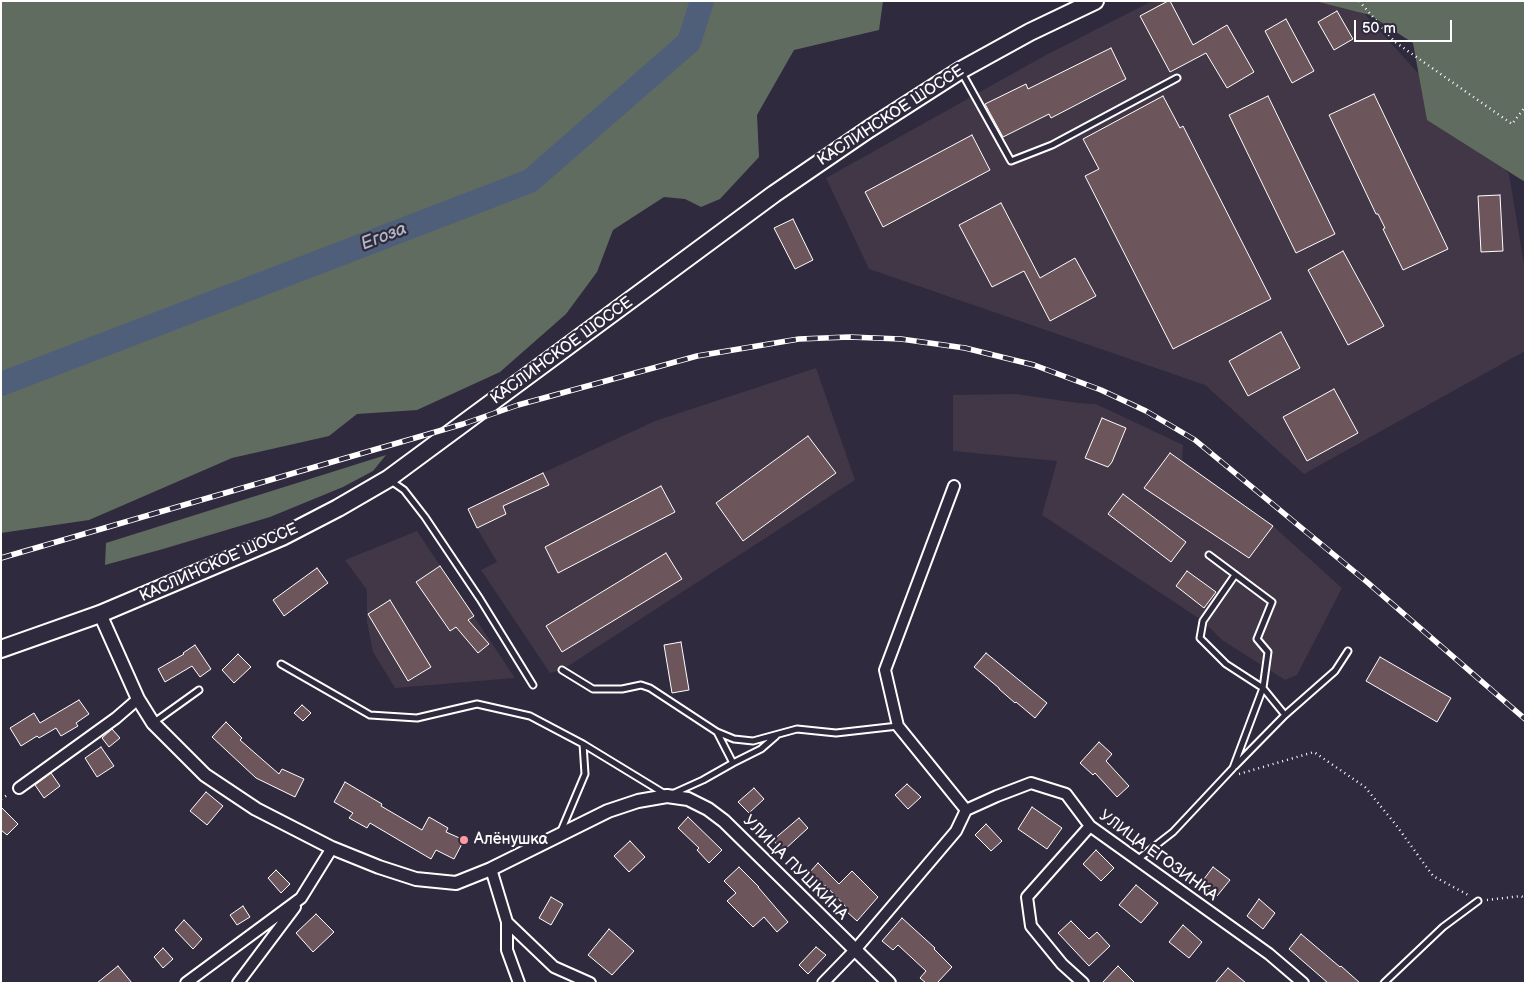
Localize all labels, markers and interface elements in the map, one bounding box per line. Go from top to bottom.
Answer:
scale bar [1356,10,1454,42]
text: 50 m [1362,19,1396,38]
street label: КАСЛИНСКОЕ ШОССЕ [814,61,968,171]
water label: Егоза [358,218,410,256]
street label: КАСЛИНСКОЕ ШОССЕ [487,293,637,409]
street label: КАСЛИНСКОЕ ШОССЕ [137,519,301,607]
street label: УЛИЦА ЕГОЗИНКА [1095,807,1221,905]
street label: УЛИЦА ПУШКИНА [739,812,851,924]
place label: Алёнушка [474,830,548,850]
marker: Алёнушка [458,834,470,846]

